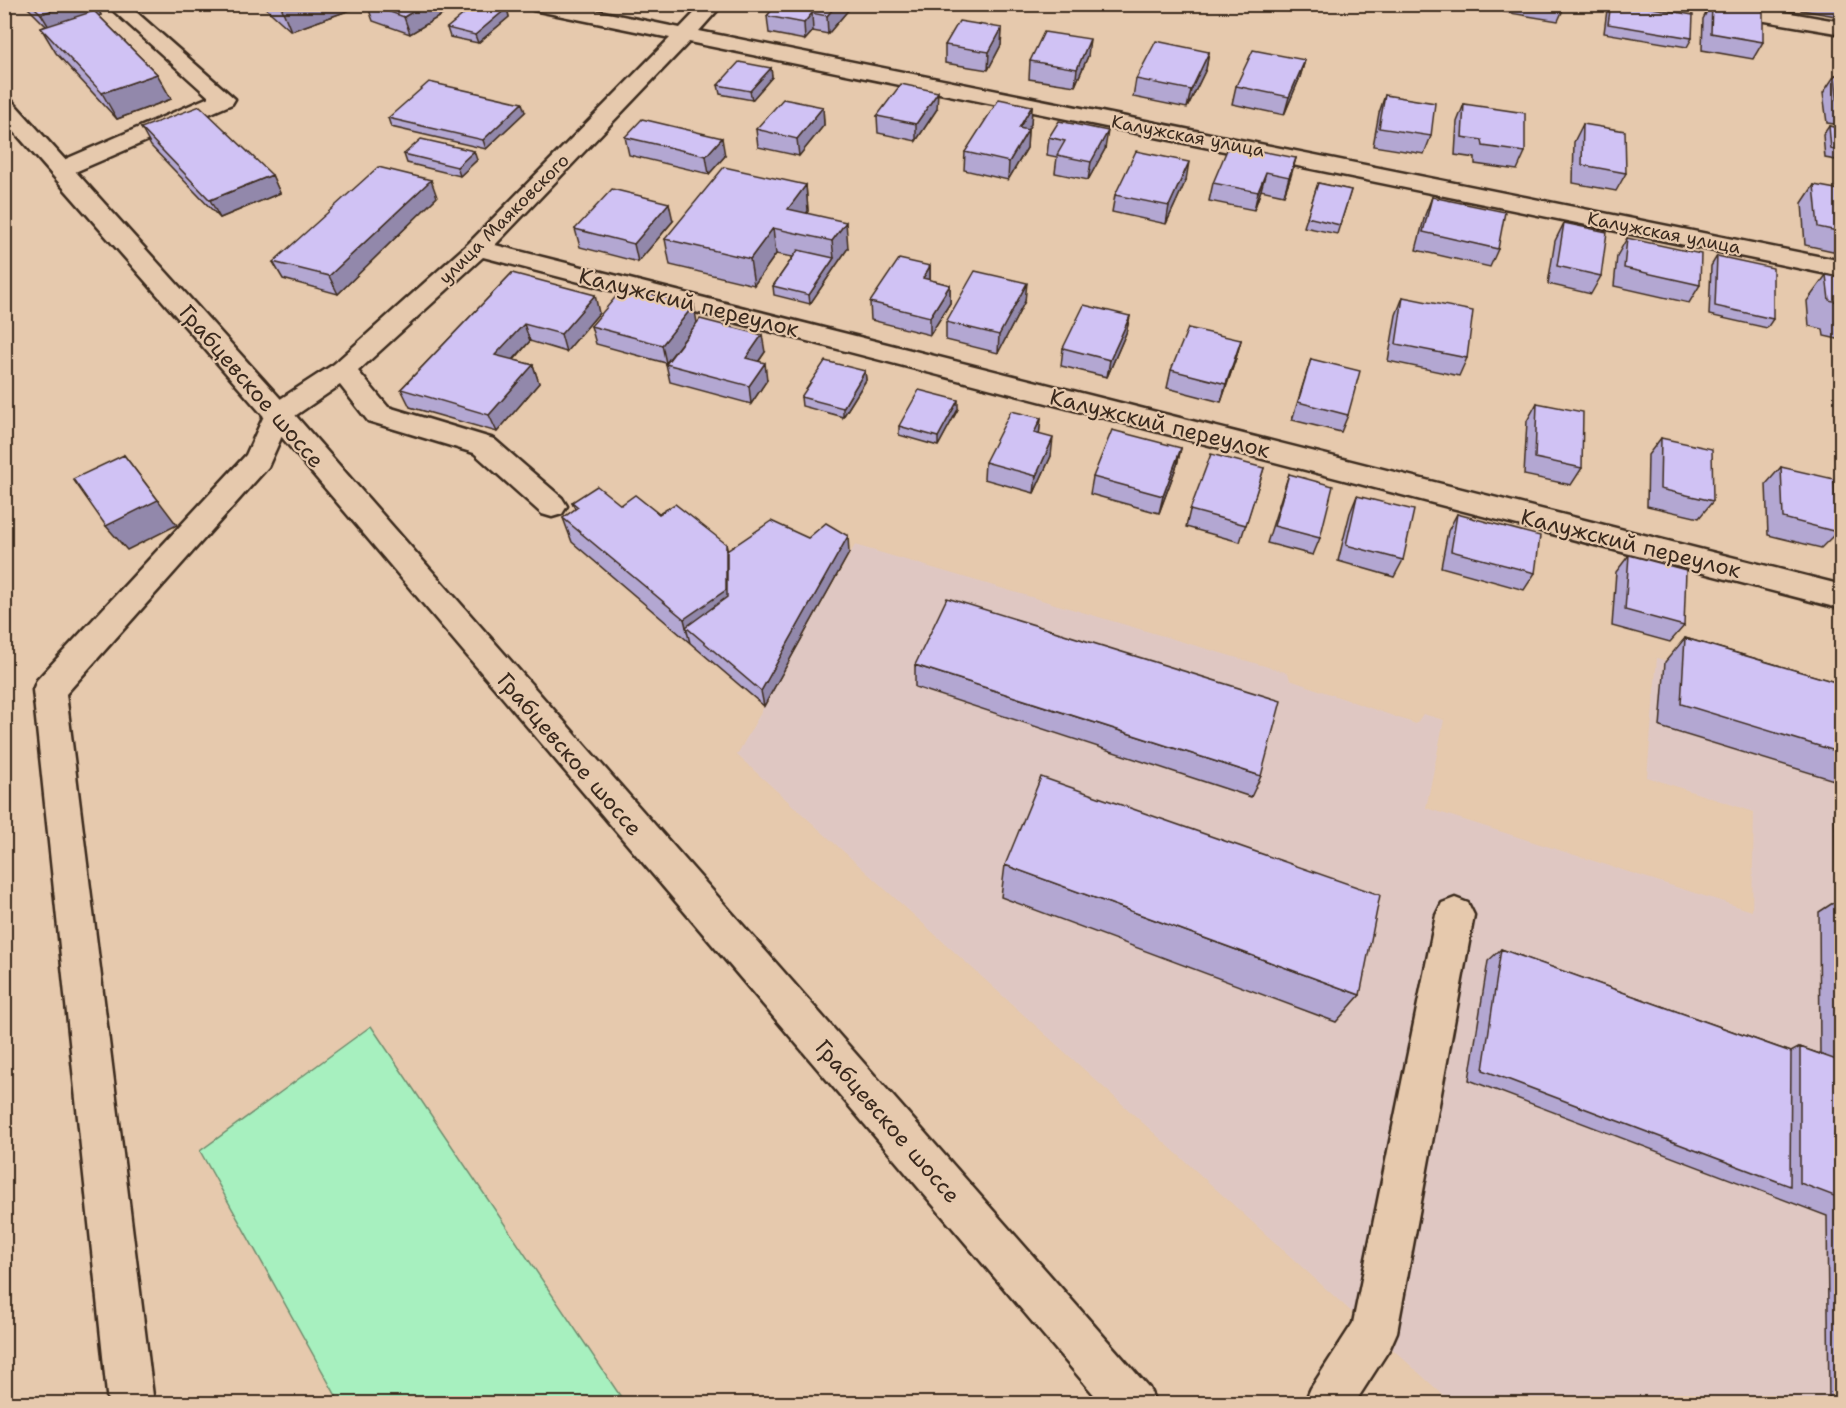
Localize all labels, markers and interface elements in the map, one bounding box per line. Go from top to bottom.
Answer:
street label: Калужская улица [1109,109,1267,163]
street label: улица Маяковского [433,148,575,290]
street label: Калужская улица [1585,206,1743,260]
street label: Калужский переулок [576,261,802,344]
street label: Грабцевское шоссе [173,299,331,474]
street label: Калужский переулок [1047,382,1273,465]
street label: Калужский переулок [1518,502,1744,585]
street label: Грабцевское шоссе [491,667,649,842]
street label: Грабцевское шоссе [809,1034,967,1209]

